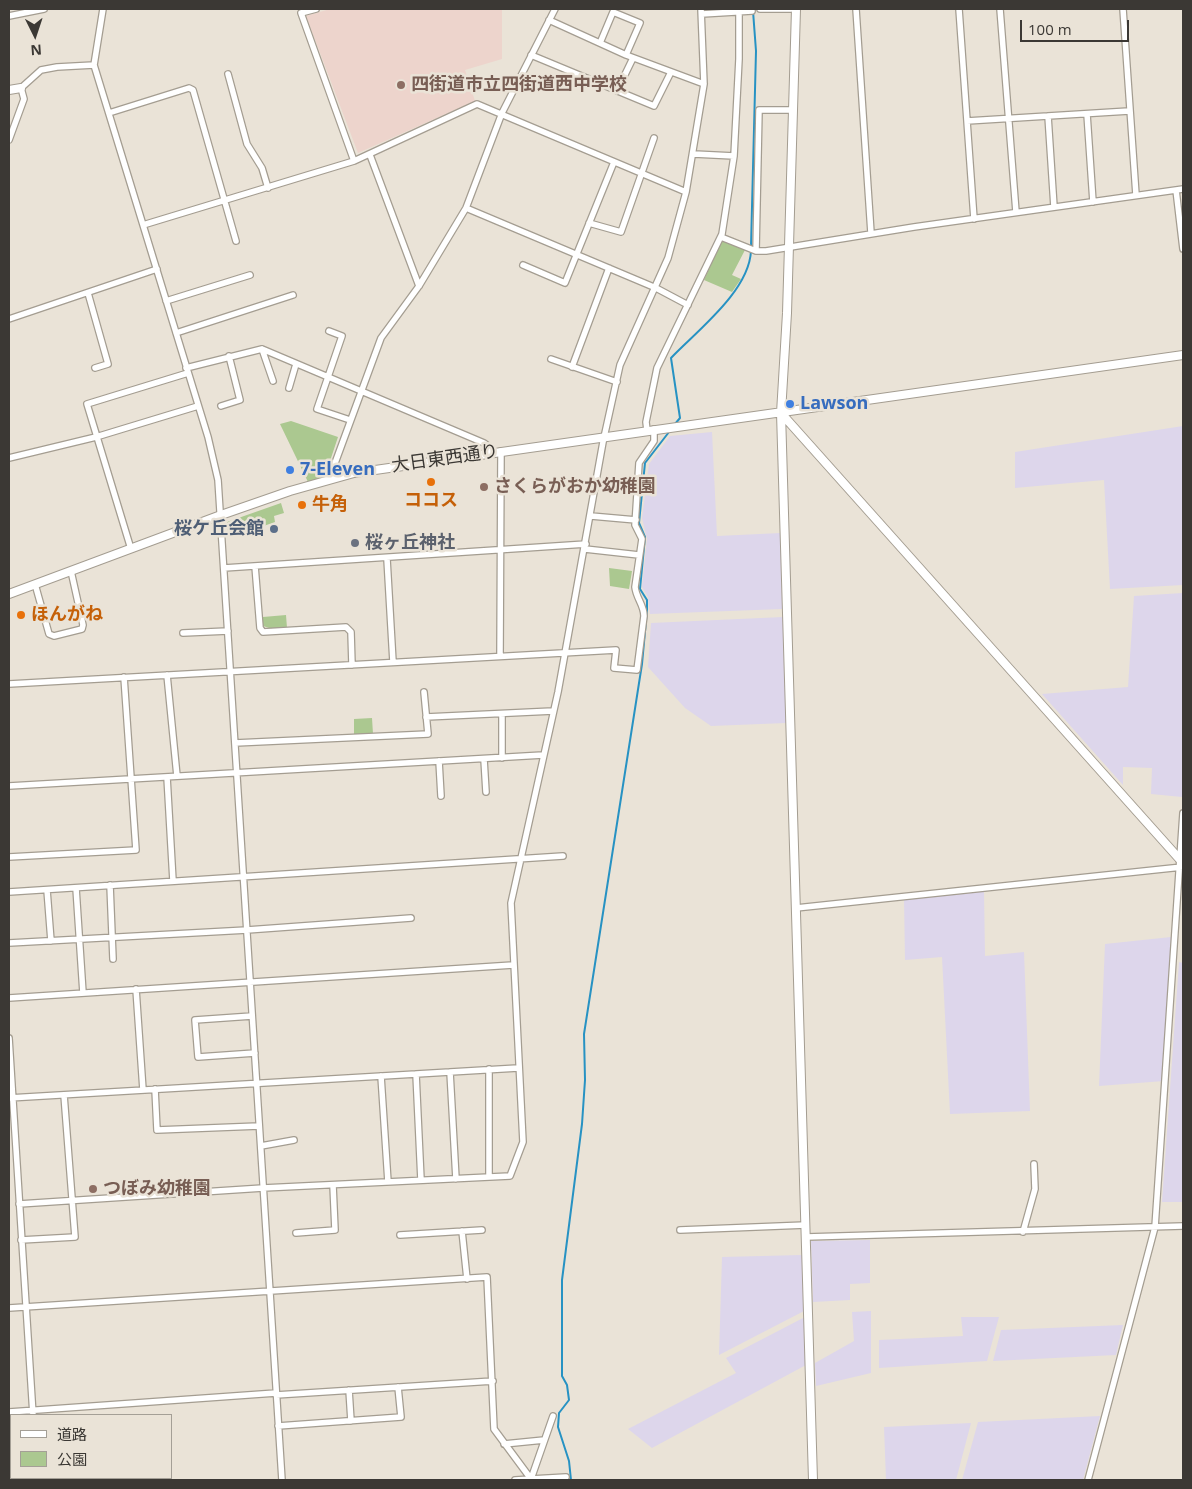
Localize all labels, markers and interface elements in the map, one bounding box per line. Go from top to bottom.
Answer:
north arrow [10,10,60,60]
scale bar [1022,10,1131,42]
text: 100 m [1028,19,1072,39]
text: N [30,41,42,60]
place label: 四街道市立四街道西中学校 [411,74,627,96]
marker: 四街道市立四街道西中学校 [395,79,407,91]
place label: Lawson [800,393,868,415]
marker: Lawson [784,398,796,410]
street label: 大日東西通り [390,441,500,477]
place label: 7-Eleven [300,459,375,481]
marker: 7-Eleven [284,464,296,476]
marker: ココス [425,476,437,488]
place label: さくらがおか幼稚園 [494,476,656,498]
marker: さくらがおか幼稚園 [478,481,490,493]
place label: ココス [404,490,458,512]
place label: 牛角 [312,494,348,516]
marker: 牛角 [296,499,308,511]
place label: 桜ケ丘会館 [174,518,264,540]
marker: 桜ケ丘会館 [268,523,280,535]
place label: 桜ヶ丘神社 [365,532,455,554]
marker: 桜ヶ丘神社 [349,537,361,549]
place label: ほんがね [31,604,103,626]
marker: ほんがね [15,609,27,621]
place label: つぼみ幼稚園 [103,1178,211,1200]
marker: つぼみ幼稚園 [87,1183,99,1195]
legend [10,1414,172,1479]
text: 道路 [57,1424,87,1444]
text: 公園 [57,1449,87,1469]

